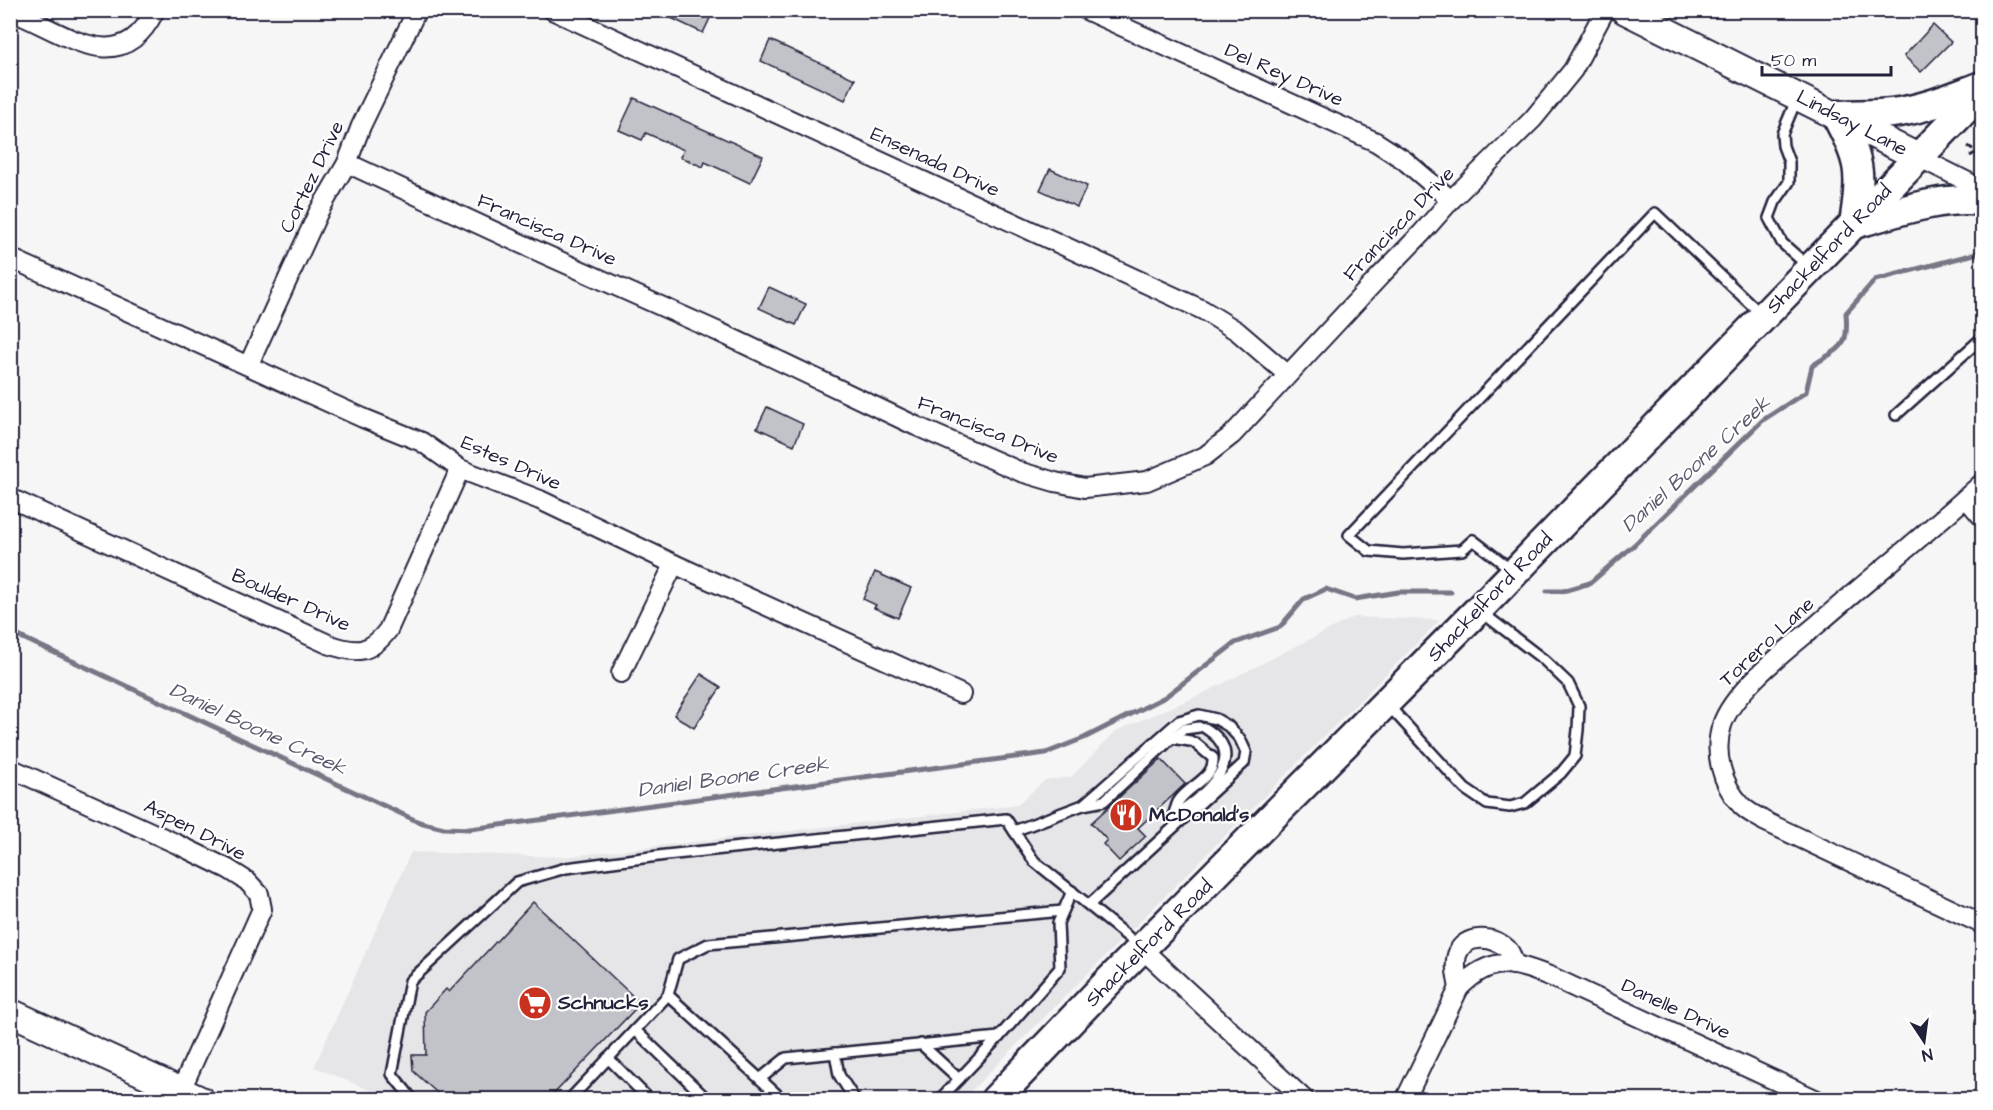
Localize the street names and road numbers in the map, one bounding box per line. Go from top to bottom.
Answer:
street label: Del Rey Drive [1220,36,1348,115]
street label: Lindsay Lane [1791,83,1912,164]
street label: Cortez Drive [273,116,351,238]
street label: Ensenada Drive [866,120,1004,204]
street label: Francisca Drive [1337,160,1461,288]
street label: Shackelford Road [1760,178,1898,320]
street label: Francisca Drive [473,187,621,273]
street label: Francisca Drive [913,389,1063,471]
street label: Estes Drive [456,428,566,498]
street label: Shackelford Road [1421,526,1559,668]
street label: Boulder Drive [227,561,355,639]
street label: Torero Lane [1713,590,1821,693]
street label: Aspen Drive [139,792,251,868]
street label: Shackelford Road [1079,873,1219,1013]
street label: Danelle Drive [1617,972,1735,1047]

